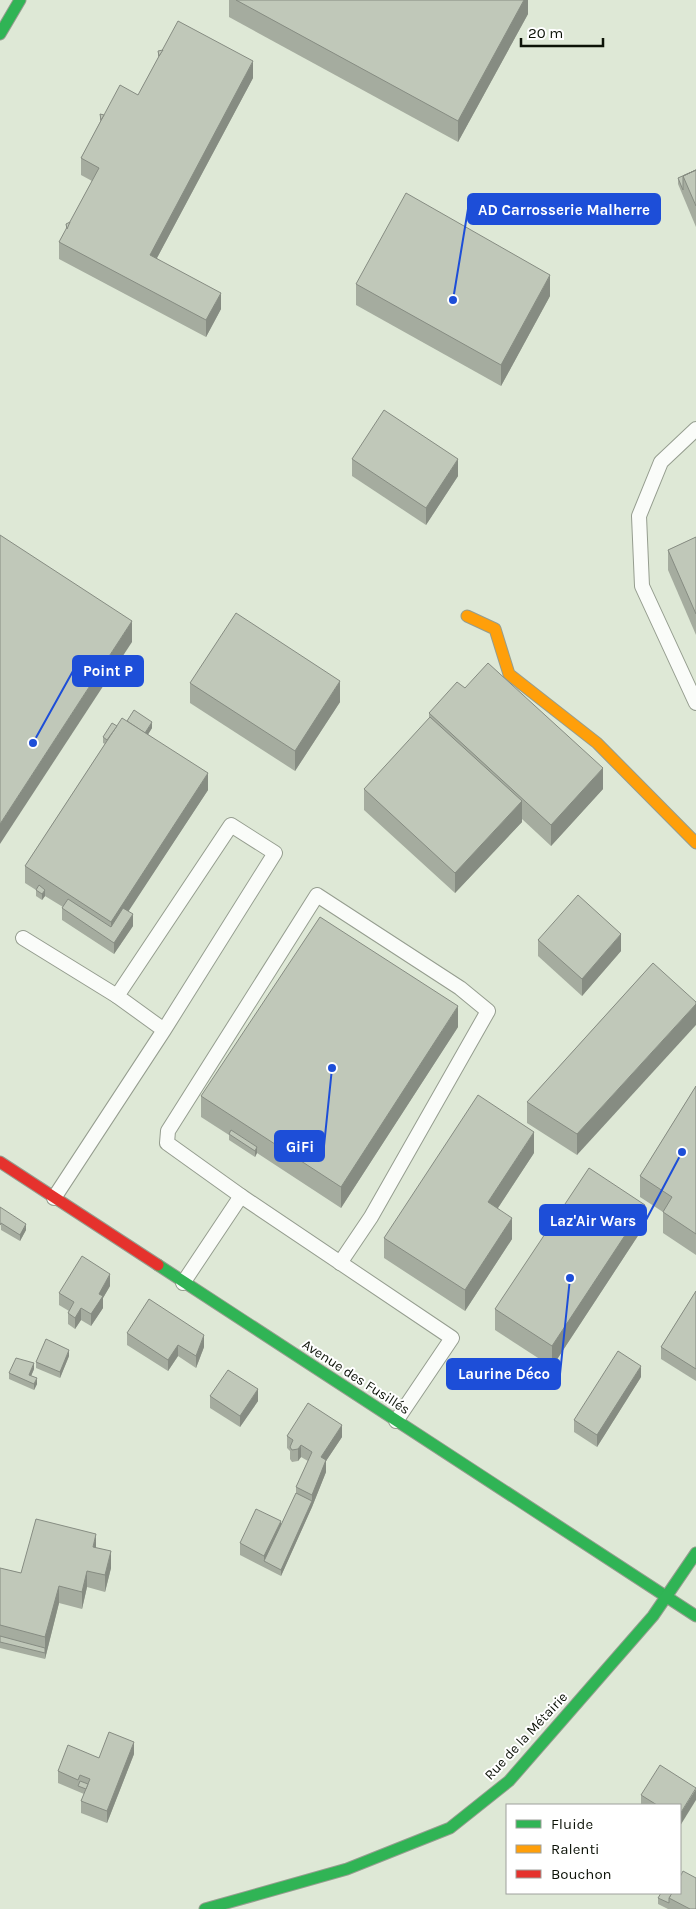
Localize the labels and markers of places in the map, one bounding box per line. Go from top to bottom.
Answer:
callout: AD Carrosserie Malherre [468,194,660,224]
callout: Point P [73,656,143,686]
callout: GiFi [275,1131,324,1161]
callout: Laz'Air Wars [540,1205,646,1235]
callout: Laurine Déco [447,1359,560,1389]

